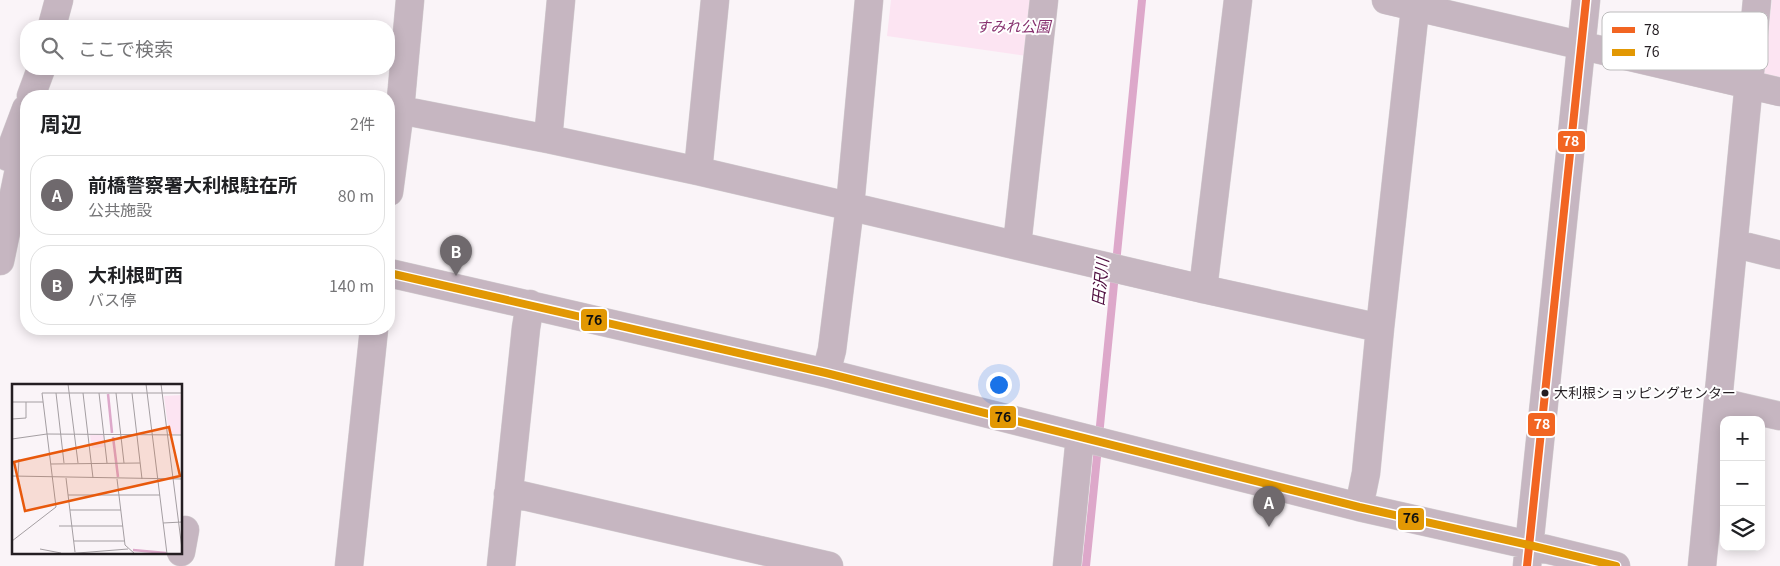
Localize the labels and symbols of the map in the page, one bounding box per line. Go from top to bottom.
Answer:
legend [1602,12,1768,70]
park label: すみれ公園 [975,15,1052,36]
text: 78 [1644,19,1660,39]
text: 76 [1644,41,1660,61]
line badge: 78 [1557,130,1586,153]
text: 78 [1563,130,1579,150]
pin: B [440,235,472,276]
water label: 田沢川 [1085,255,1114,307]
line badge: 76 [580,308,608,332]
text: 76 [586,309,602,329]
your location [986,372,1012,398]
place label: 大利根ショッピングセンター [1554,382,1736,402]
inset map [12,384,182,554]
marker: 大利根ショッピングセンター [1540,388,1550,398]
line badge: 76 [989,405,1017,429]
text: 76 [995,406,1011,426]
line badge: 78 [1527,412,1556,437]
text: 78 [1534,413,1550,433]
pin: A [1253,486,1285,527]
line badge: 76 [1397,507,1425,531]
text: 76 [1403,507,1419,527]

